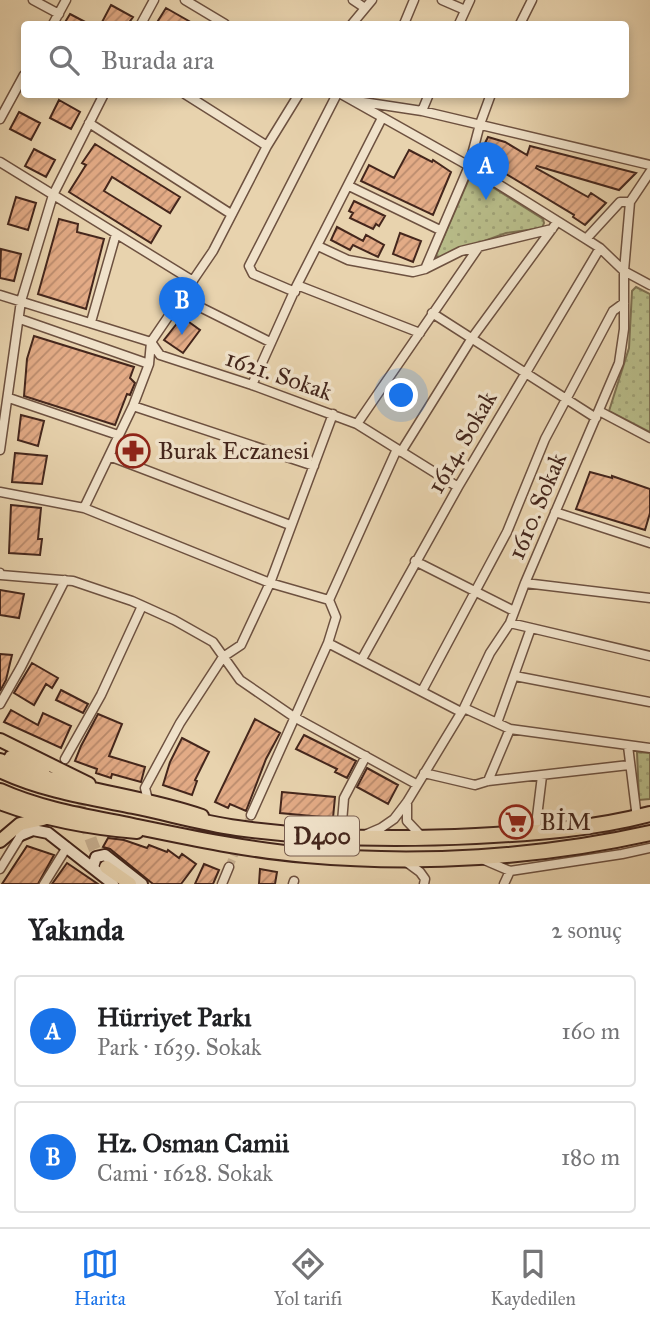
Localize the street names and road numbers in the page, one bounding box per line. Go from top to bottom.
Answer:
street label: 1621. Sokak [221,343,337,408]
street label: 1614. Sokak [421,385,504,499]
street label: 1610. Sokak [501,447,573,564]
road number: D400 [285,816,359,856]

